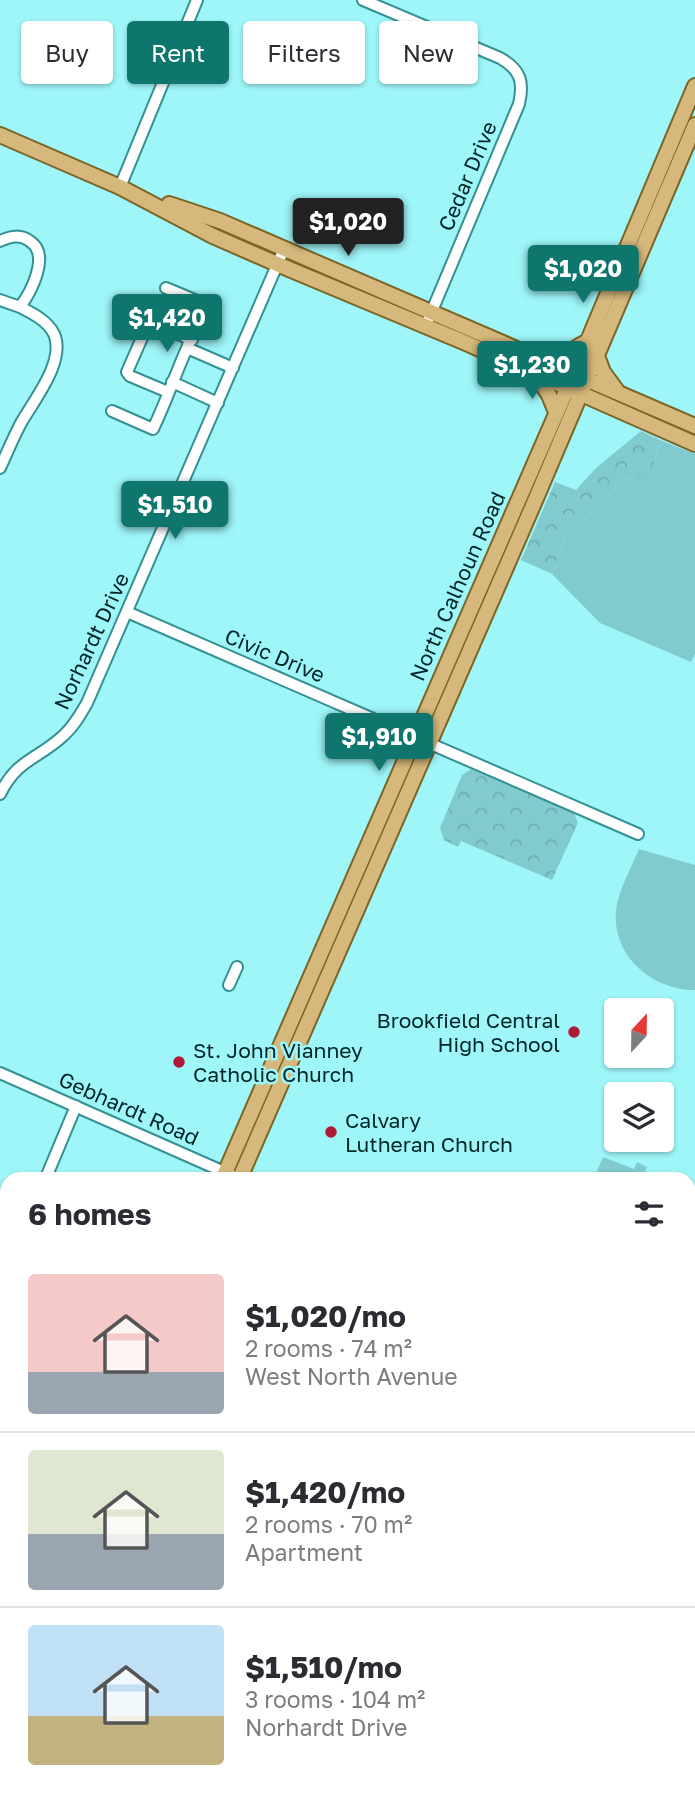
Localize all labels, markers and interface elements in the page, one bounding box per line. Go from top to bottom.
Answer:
chip: Buy [21,21,113,84]
chip: Rent [127,21,229,84]
chip: Filters [243,21,365,84]
chip: New [379,21,478,84]
street label: Cedar Drive [432,117,502,235]
pin: $1,020 [291,198,405,258]
text: $1,020 [309,207,387,235]
pin: $1,020 [526,246,640,305]
text: $1,020 [544,254,622,282]
pin: $1,420 [110,294,224,354]
text: $1,420 [128,303,206,331]
pin: $1,230 [475,342,589,401]
text: $1,230 [493,350,571,378]
pin: $1,510 [118,482,232,541]
street label: North Calhoun Road [404,487,510,685]
text: $1,510 [137,490,213,518]
street label: Norhardt Drive [48,568,134,714]
street label: Civic Drive [221,622,329,688]
pin: $1,910 [322,714,436,773]
text: $1,910 [341,722,417,750]
north arrow [604,998,674,1068]
map controls [604,998,674,1152]
place label: Brookfield Central High School [377,1007,560,1057]
marker: Brookfield Central High School [566,1024,582,1040]
place label: St. John Vianney Catholic Church [193,1037,363,1087]
marker: St. John Vianney Catholic Church [171,1054,187,1070]
street label: Gebhardt Road [55,1065,203,1151]
button: layers [604,1082,674,1152]
place label: Calvary Lutheran Church [345,1107,513,1157]
marker: Calvary Lutheran Church [323,1124,339,1140]
icon: filters [630,1195,668,1233]
text: 6 homes [28,1196,151,1232]
text: $1,020/mo [245,1298,406,1334]
icon: home [84,1302,168,1386]
text: 2 rooms · 74 m² [245,1334,412,1362]
text: West North Avenue [245,1362,458,1390]
text: $1,420/mo [245,1474,405,1510]
icon: home [84,1478,168,1562]
text: 2 rooms · 70 m² [245,1510,412,1538]
text: Apartment [245,1538,363,1566]
text: $1,510/mo [245,1649,402,1685]
icon: home [84,1653,168,1737]
text: 3 rooms · 104 m² [245,1685,425,1713]
text: Norhardt Drive [245,1713,407,1741]

